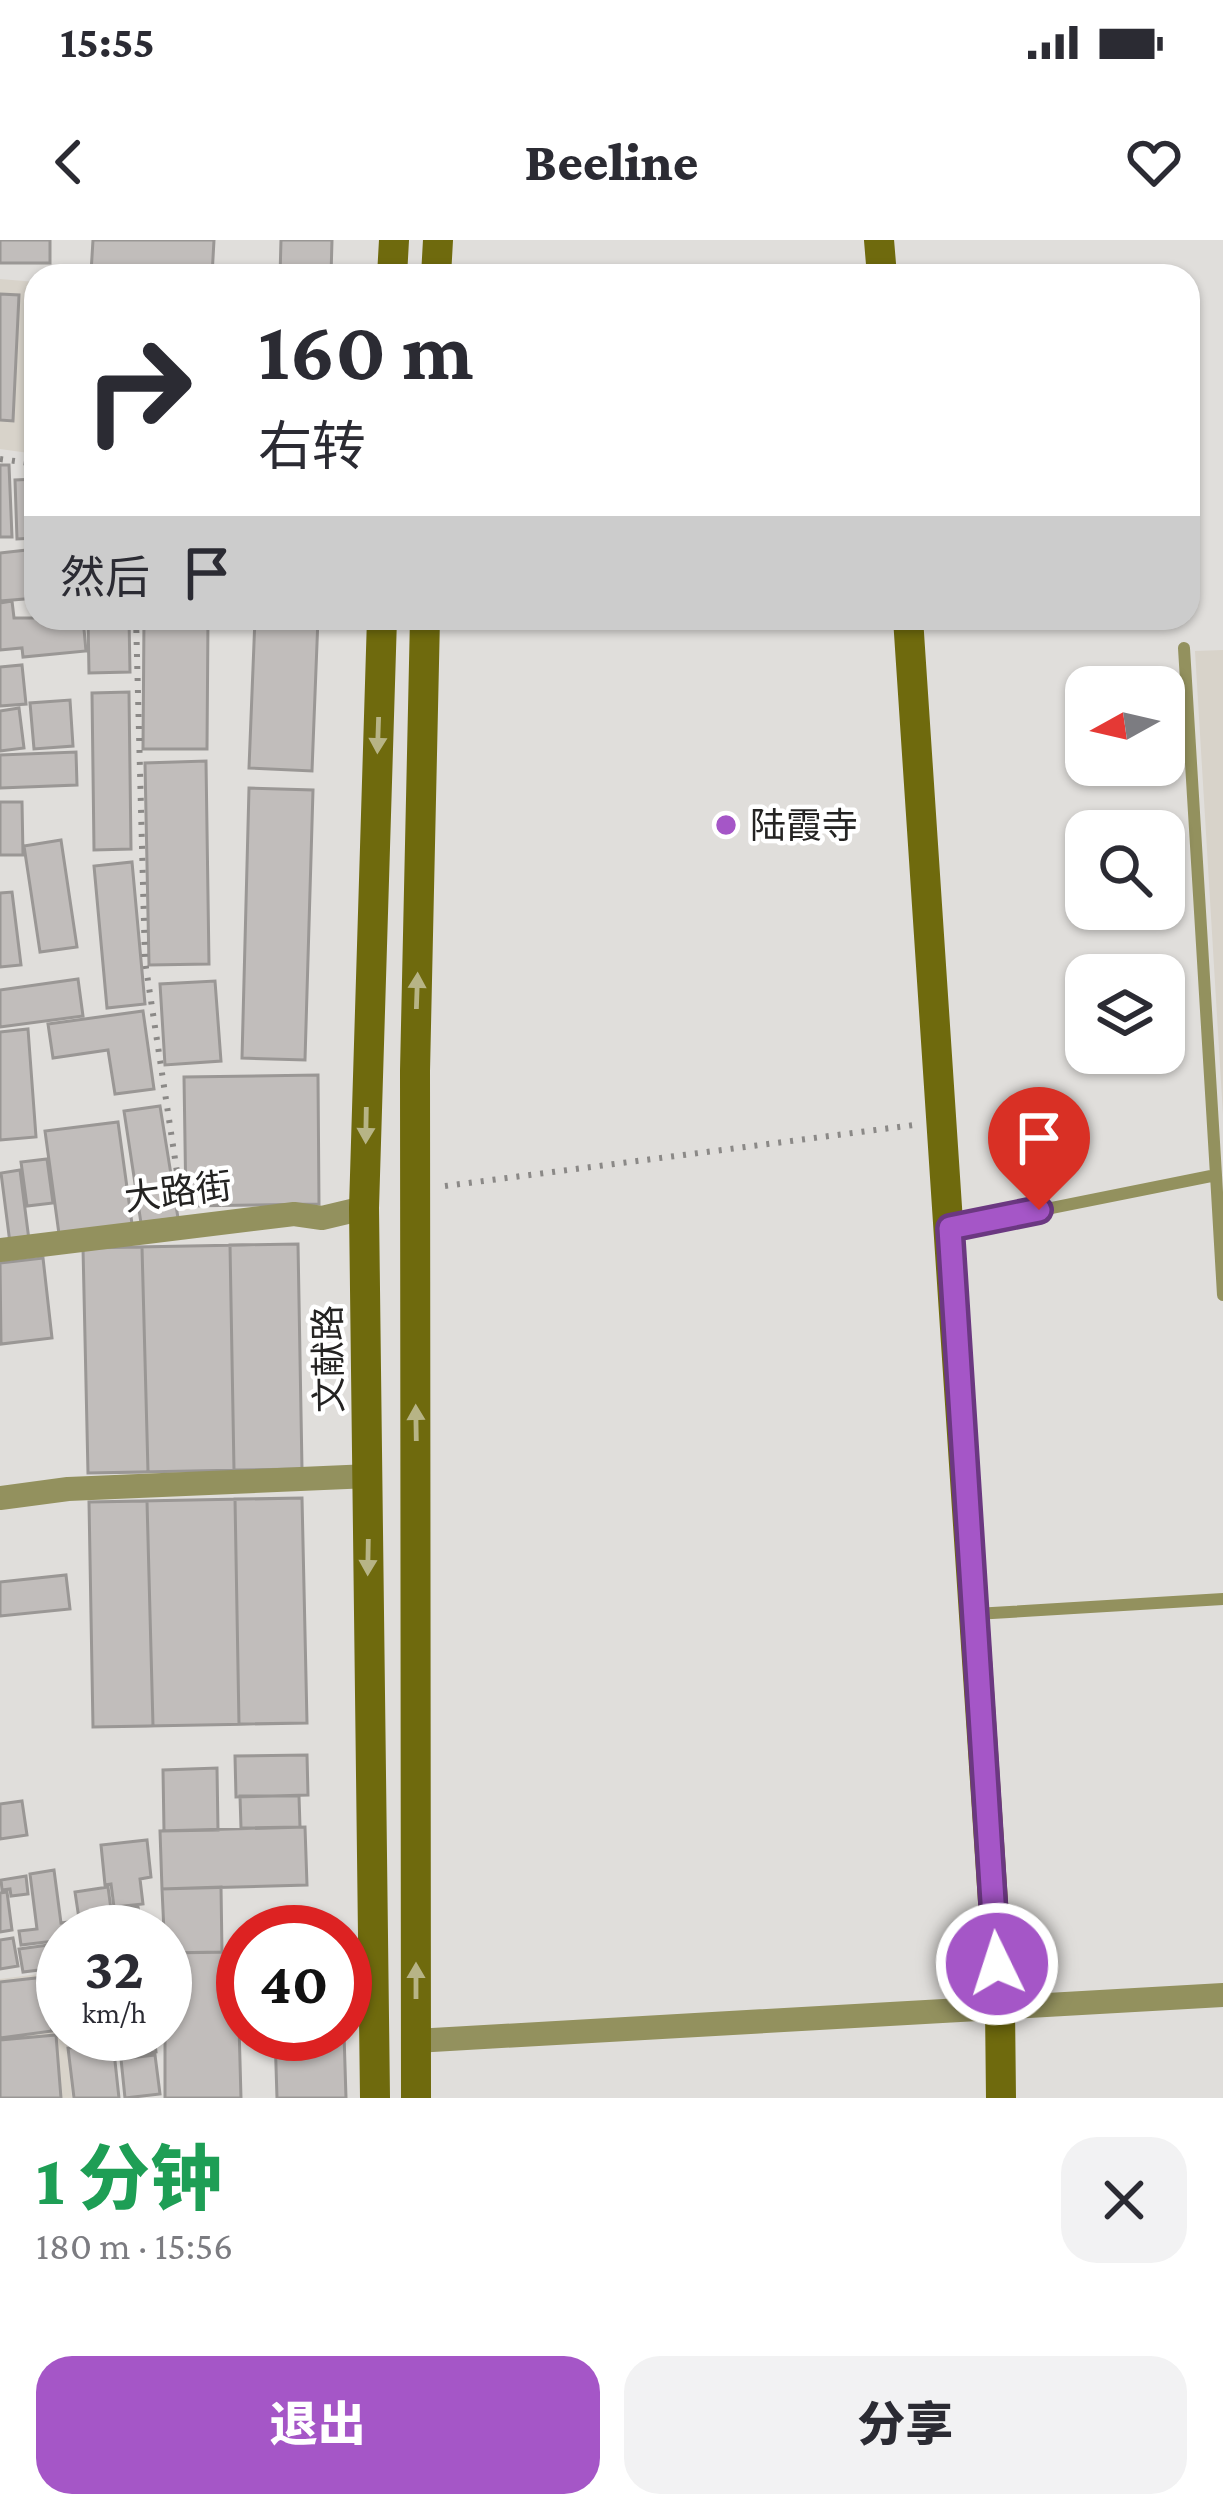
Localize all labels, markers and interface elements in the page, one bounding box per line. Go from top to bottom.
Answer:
text: 15:55 [60,17,155,67]
icon: back [36,129,102,195]
icon: heart [1121,129,1187,195]
text: Beeline [524,132,699,192]
text: 160 m [258,304,474,397]
icon: right [60,312,216,468]
text: 右转 [258,417,366,477]
icon: arrive [174,540,240,606]
text: 然后 [60,553,150,603]
north arrow [1065,666,1185,786]
map controls [1065,666,1185,1074]
one-way arrow [368,717,387,755]
place label: 陆霞寺 [750,806,858,846]
button: search [1065,810,1185,930]
marker: 陆霞寺 [713,812,739,838]
button: layers [1065,954,1185,1074]
one-way arrow [408,971,427,1009]
pin [988,1087,1090,1210]
icon: arrive [1006,1105,1072,1171]
one-way arrow [357,1107,376,1145]
street label: 大路街 [122,1166,234,1218]
street label: 文献路 [308,1305,350,1413]
one-way arrow [406,1403,426,1441]
one-way arrow [359,1539,378,1577]
position arrow [934,1901,1060,2027]
speed limit sign: 40 [216,1905,372,2061]
text: 32 [84,1934,144,2001]
one-way arrow [406,1961,426,1999]
text: km/h [82,1996,146,2029]
button: close [1061,2137,1187,2263]
text: 1 分钟 [36,2139,222,2219]
text: 180 m · 15:56 [36,2224,233,2267]
button: 退出 [36,2356,600,2494]
button: 分享 [624,2356,1187,2494]

